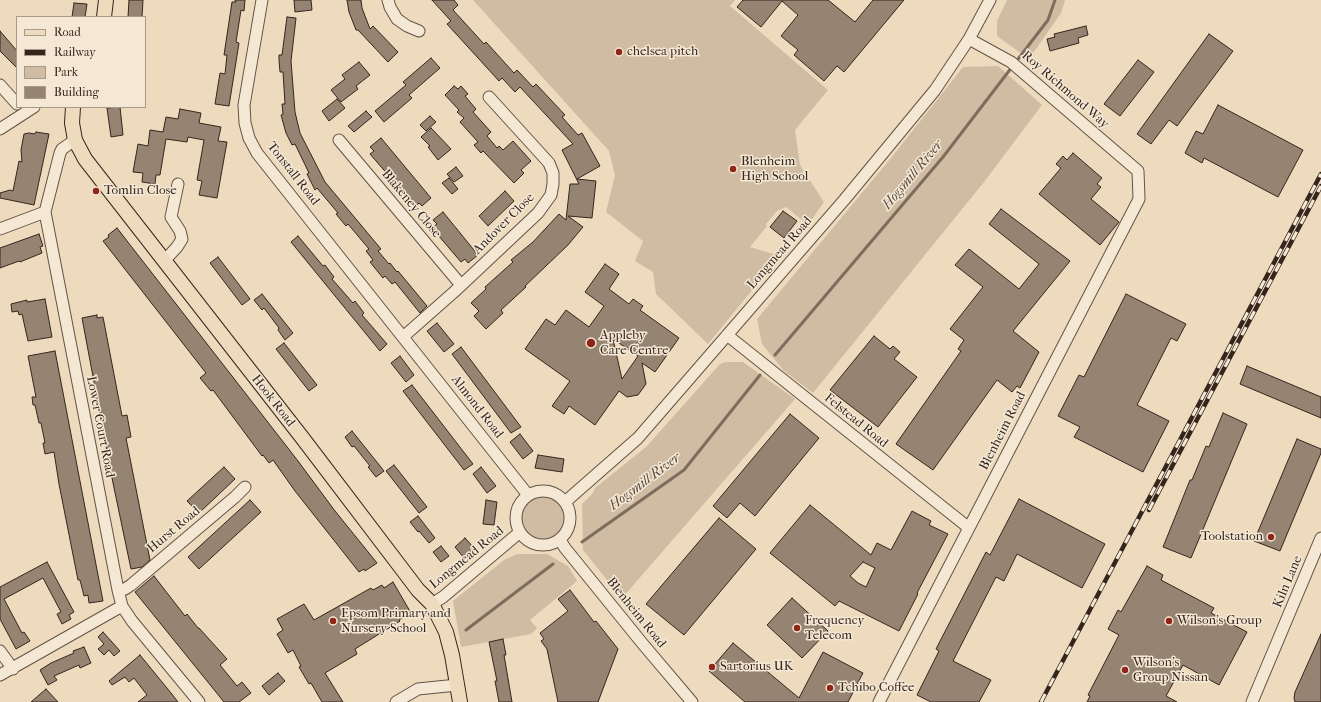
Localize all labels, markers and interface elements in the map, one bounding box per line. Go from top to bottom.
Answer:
legend [16,16,146,108]
text: Road [54,25,81,39]
place label: chelsea pitch [627,44,698,60]
text: Railway [54,45,96,59]
marker: chelsea pitch [614,47,624,57]
street label: Roy Richmond Way [1018,48,1112,132]
text: Park [54,65,78,79]
text: Building [54,85,99,99]
water label: Hogsmill River [879,137,947,213]
street label: Tonstall Road [263,139,323,209]
place label: Blenheim High School [741,154,808,185]
marker: Blenheim High School [728,164,738,174]
street label: Blakeney Close [378,167,444,241]
place label: Tomlin Close [104,183,177,199]
marker: Tomlin Close [91,186,101,196]
street label: Andover Close [470,190,538,258]
street label: Longmead Road [744,214,816,292]
place label: Appleby Care Centre [600,328,669,359]
marker: Appleby Care Centre [585,337,597,349]
street label: Hook Road [248,372,298,430]
street label: Almond Road [448,372,506,442]
street label: Lower Court Road [83,375,117,479]
street label: Blenheim Road [977,389,1029,473]
street label: Felstead Road [821,391,891,451]
water label: Hogsmill River [606,450,684,514]
street label: Hurst Road [144,503,204,557]
street label: Longmead Road [427,523,507,593]
place label: Toolstation [1201,529,1263,545]
marker: Toolstation [1266,532,1276,542]
street label: Kiln Lane [1270,554,1306,610]
street label: Blenheim Road [603,575,669,651]
place label: Epsom Primary and Nursery School [341,606,451,637]
place label: Frequency Telecom [805,613,864,644]
place label: Wilson's Group [1177,613,1262,629]
marker: Epsom Primary and Nursery School [328,616,338,626]
marker: Wilson's Group [1164,616,1174,626]
marker: Frequency Telecom [792,623,802,633]
place label: Wilson's Group Nissan [1133,655,1208,686]
place label: Sartorius UK [720,659,793,675]
marker: Sartorius UK [707,662,717,672]
marker: Wilson's Group Nissan [1120,665,1130,675]
place label: Tchibo Coffee [838,680,915,696]
marker: Tchibo Coffee [825,683,835,693]

